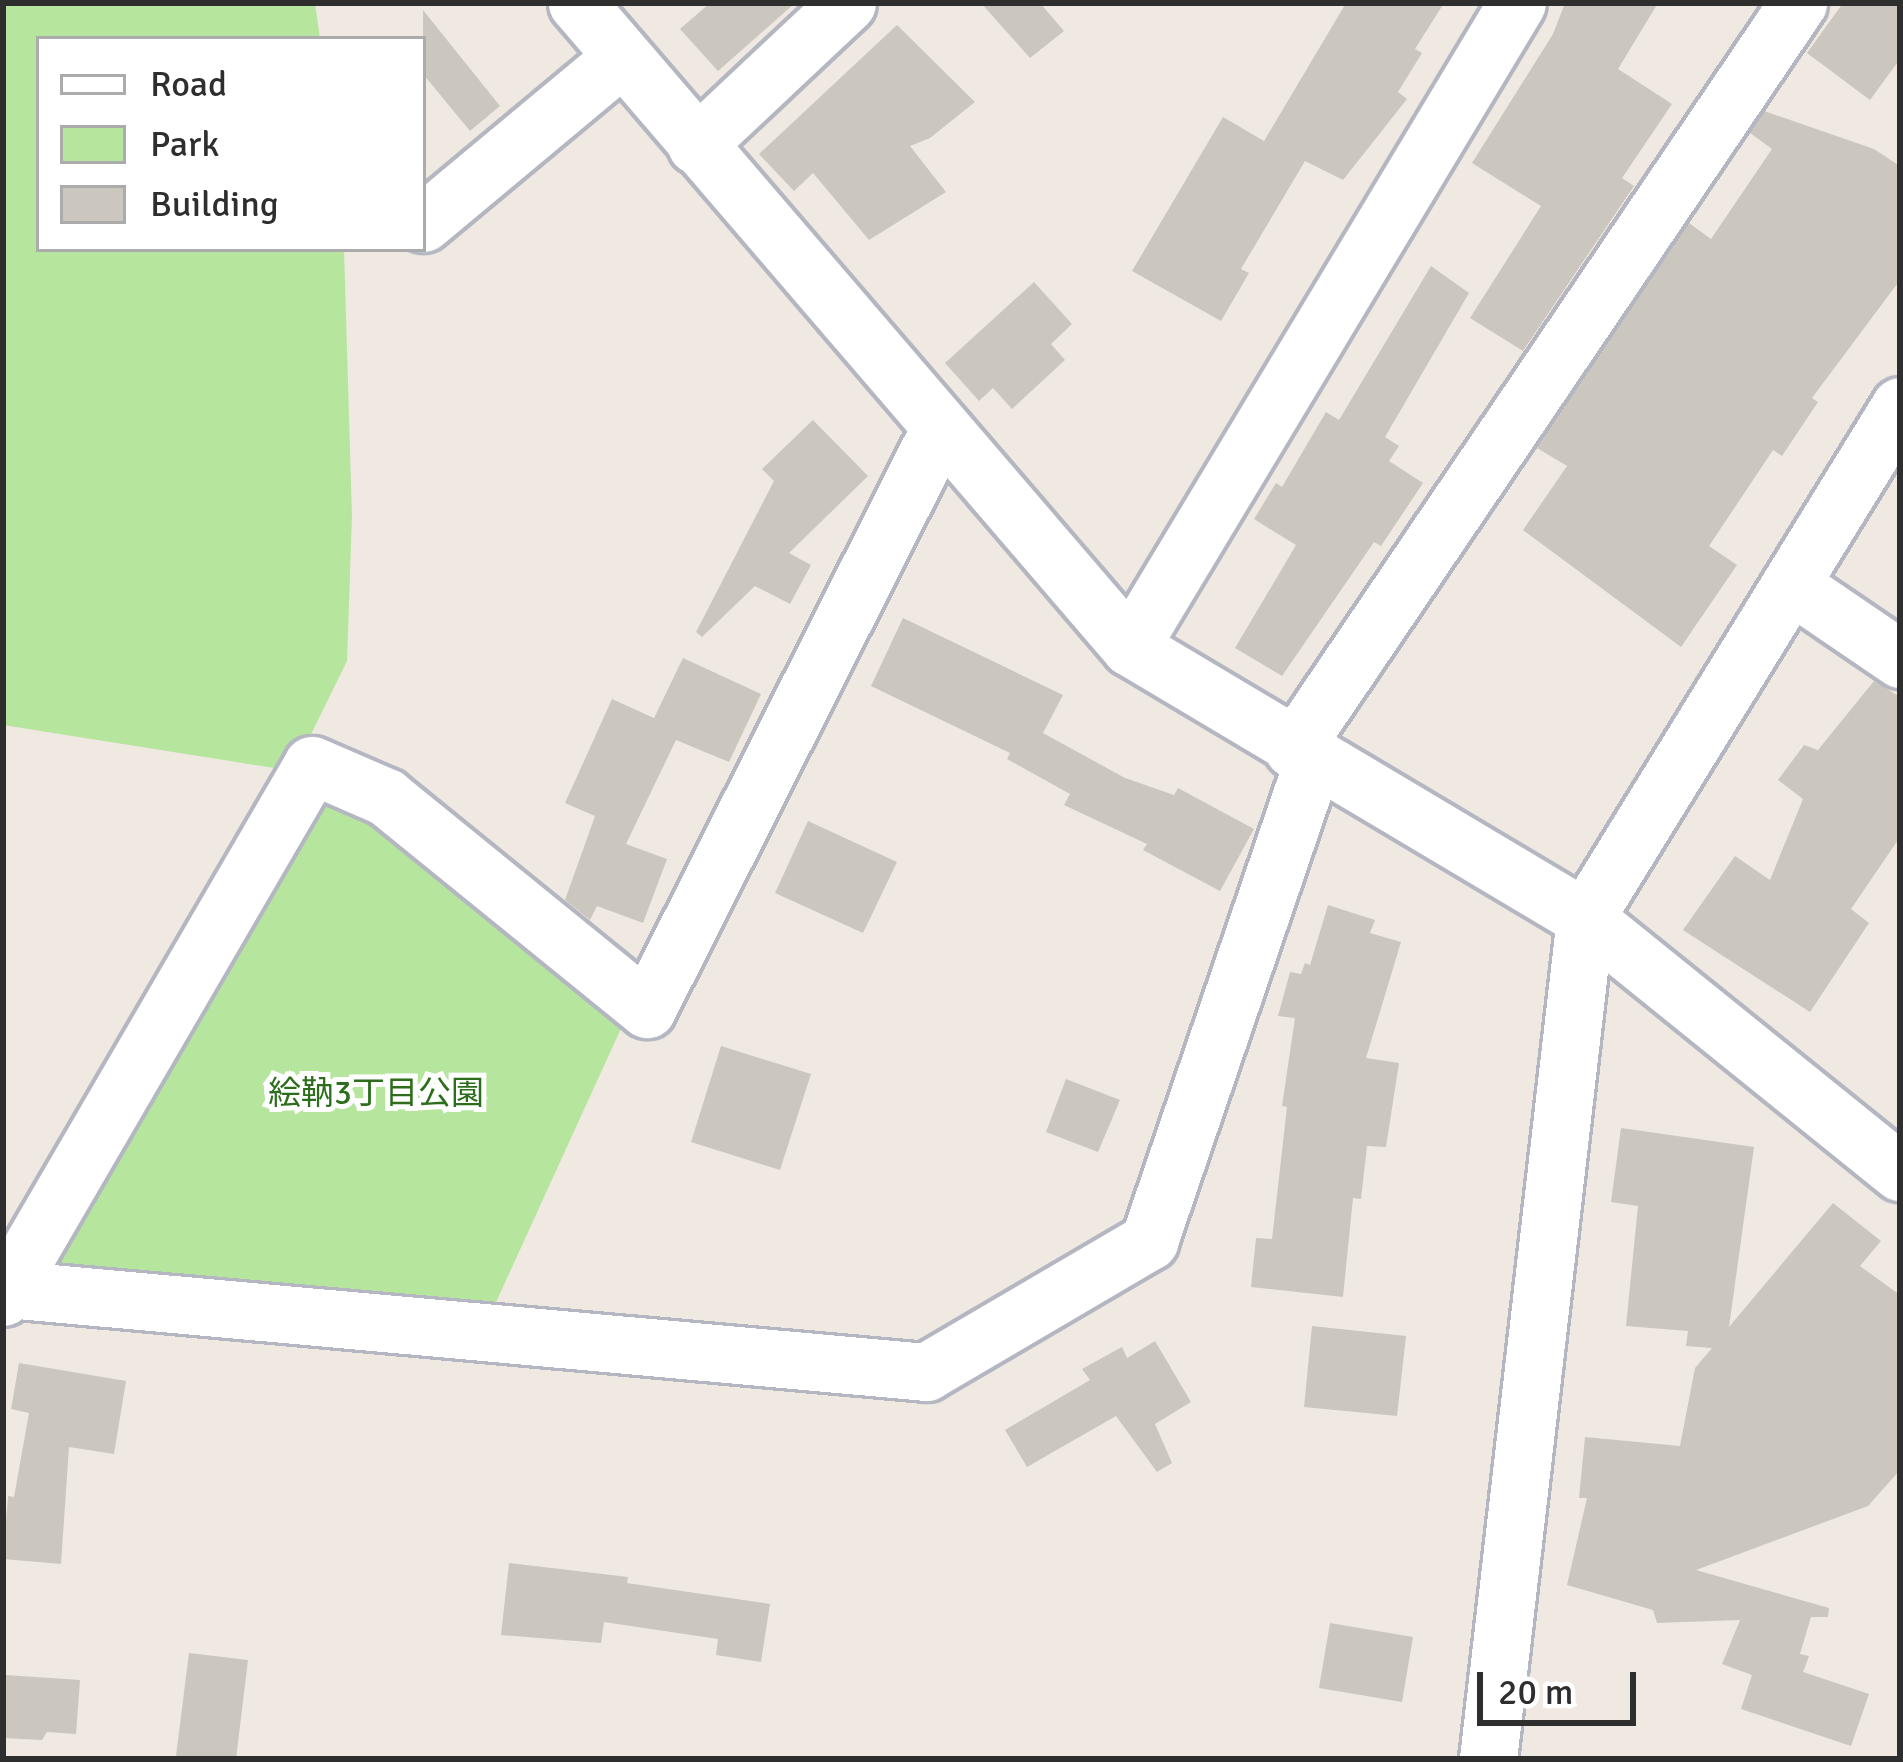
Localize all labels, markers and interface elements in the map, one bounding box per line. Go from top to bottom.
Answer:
legend [36,36,426,252]
text: Road [150,62,227,107]
text: Park [150,122,219,167]
text: Building [150,182,279,227]
park label: 絵靹3丁目公園 [268,1074,484,1114]
scale bar [1483,1648,1642,1722]
text: 20 m [1498,1670,1574,1715]

